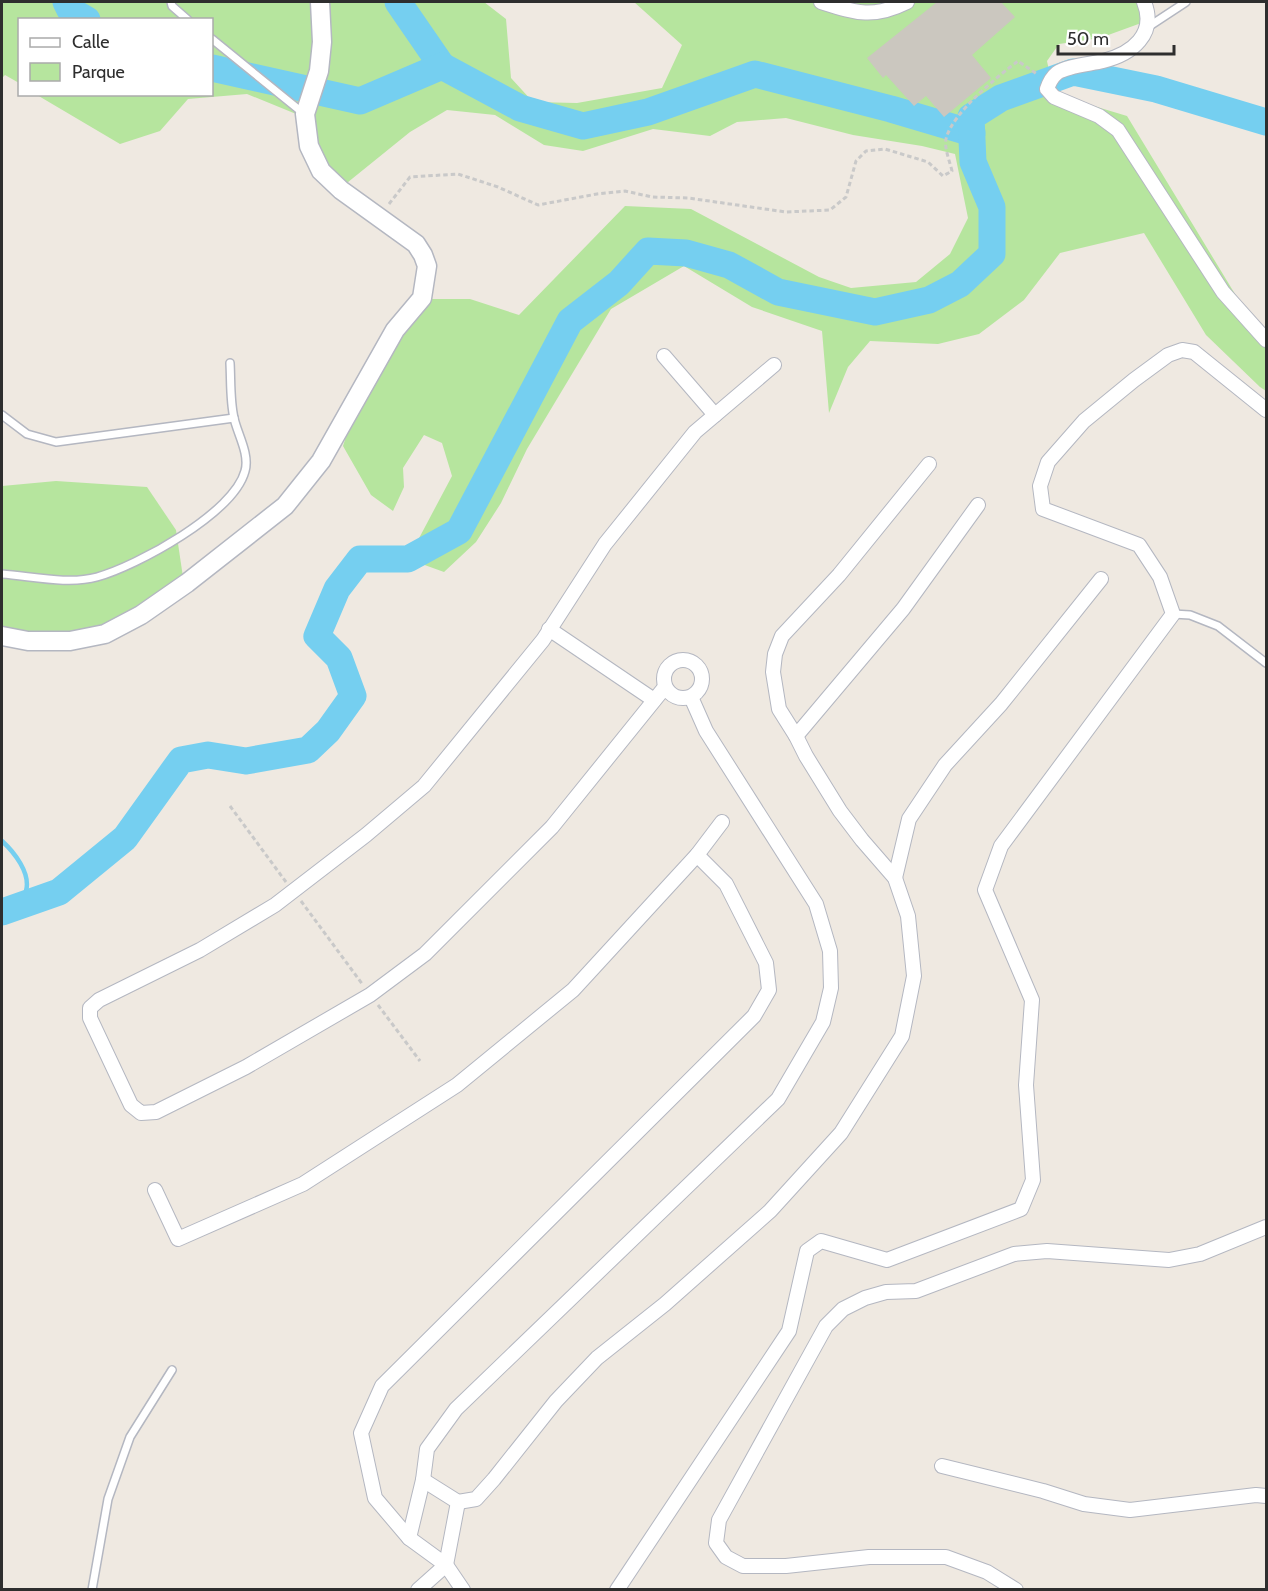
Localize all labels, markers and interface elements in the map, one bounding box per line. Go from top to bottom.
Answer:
legend [18,18,213,96]
scale bar [1058,18,1174,56]
text: 50 m [1067,28,1109,50]
text: Calle [72,31,109,53]
text: Parque [72,61,125,83]

